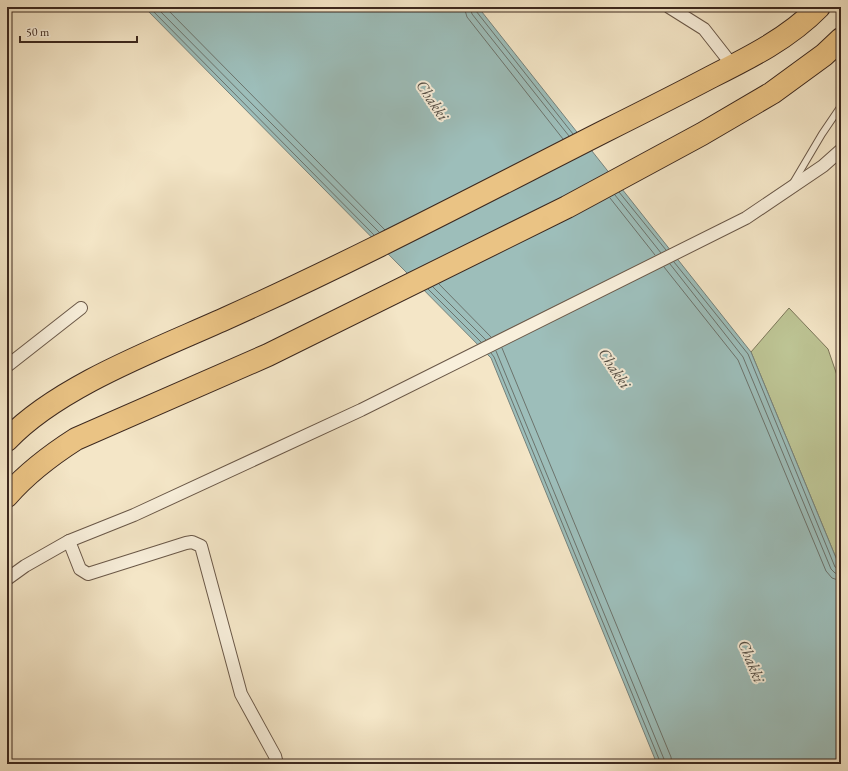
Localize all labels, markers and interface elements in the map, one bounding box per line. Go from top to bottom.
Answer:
scale bar [20,18,137,44]
text: 50 m [26,24,50,40]
water label: Chakki [411,76,455,126]
water label: Chakki [593,344,637,394]
water label: Chakki [733,637,770,687]

